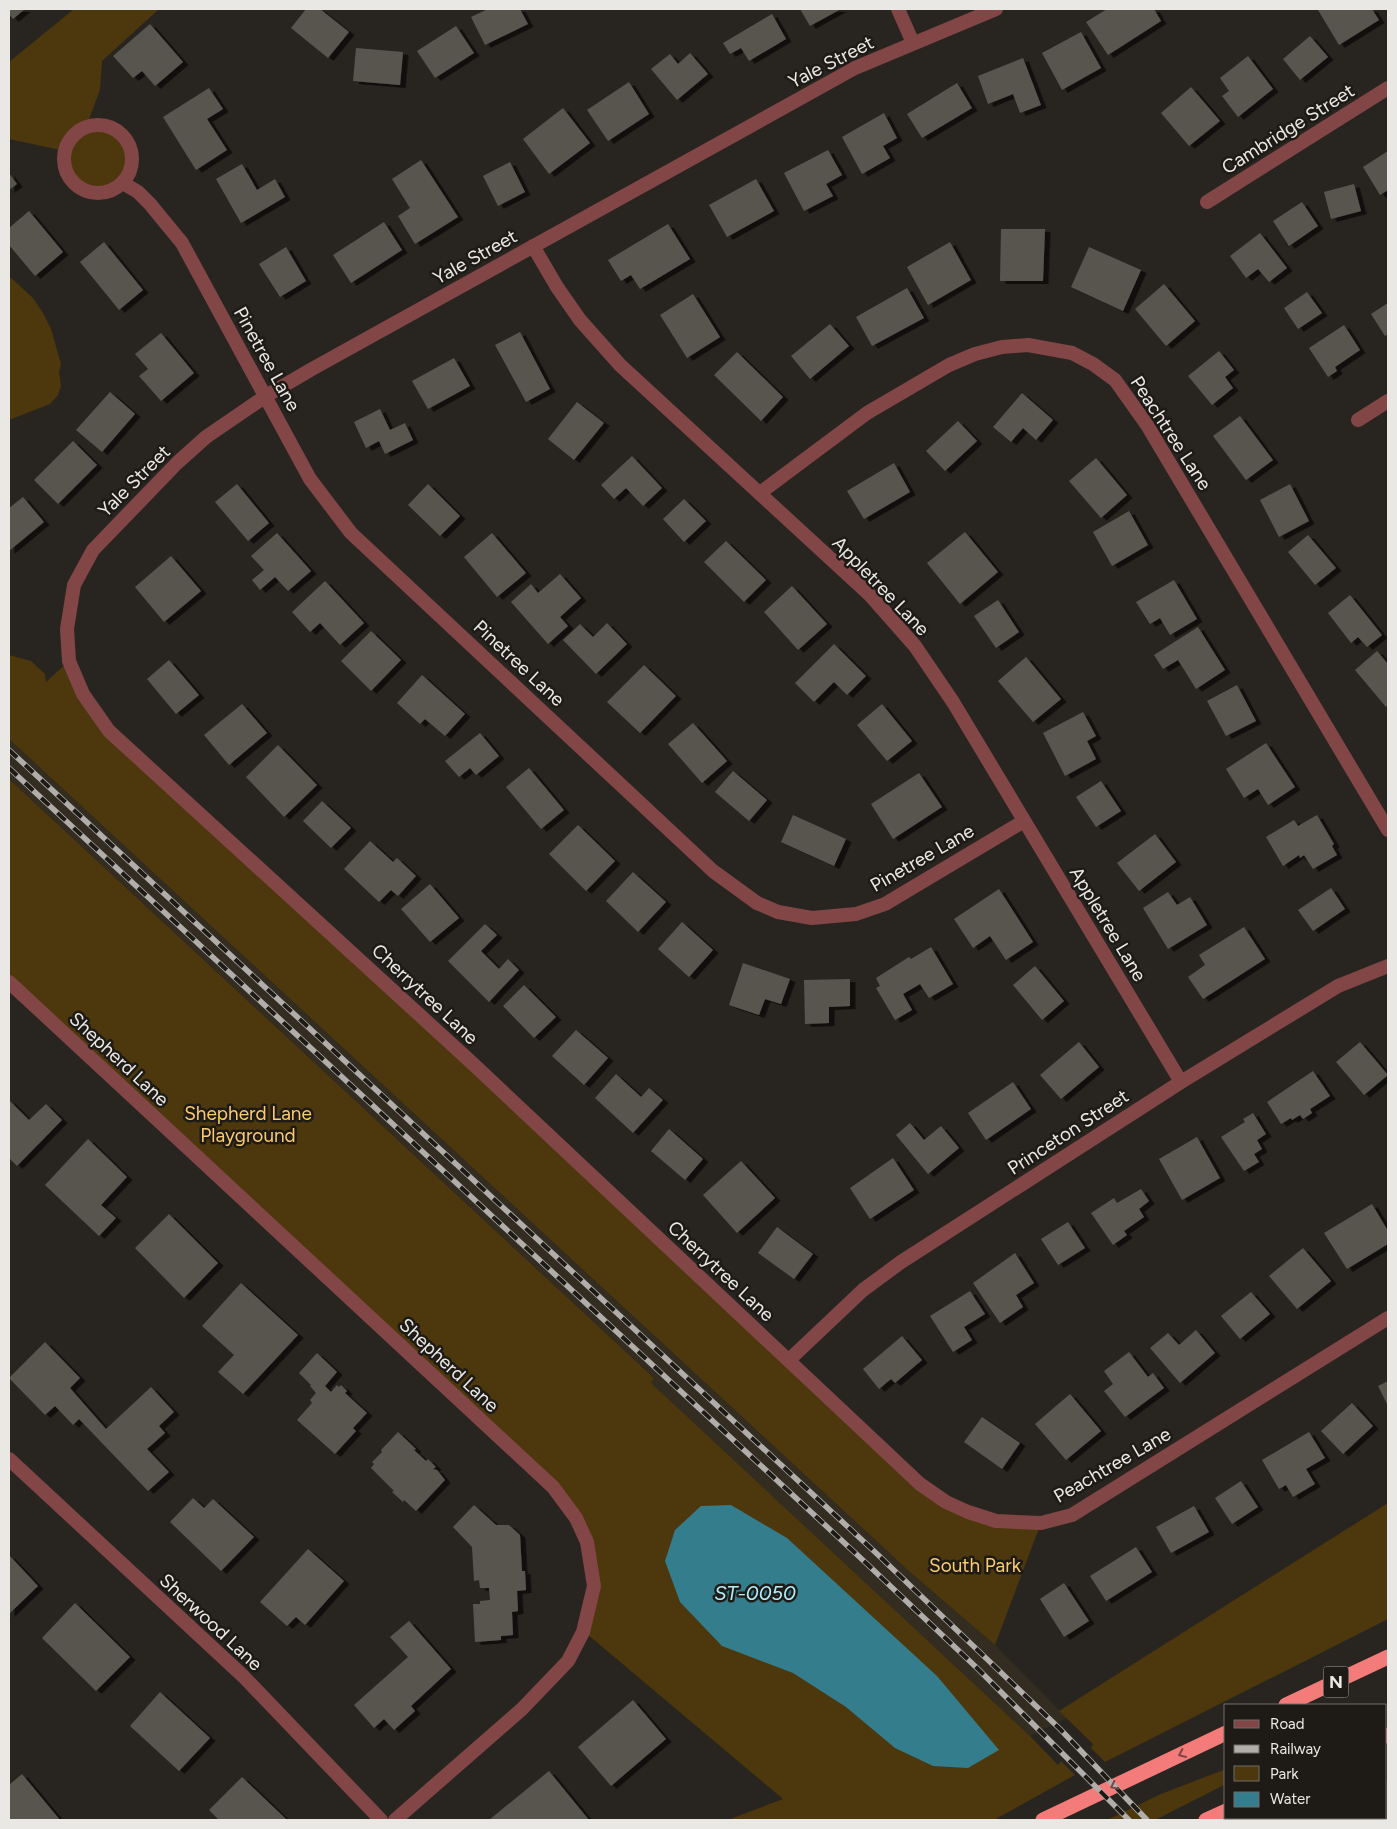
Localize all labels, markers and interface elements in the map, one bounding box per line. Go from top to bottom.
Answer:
street label: Yale Street [785,31,877,93]
street label: Cambridge Street [1217,79,1359,179]
street label: Yale Street [429,225,521,289]
street label: Pinetree Lane [229,303,305,415]
street label: Peachtree Lane [1126,372,1216,494]
street label: Yale Street [93,440,175,522]
street label: Appletree Lane [828,531,934,641]
street label: Pinetree Lane [469,615,569,711]
street label: Pinetree Lane [866,819,978,897]
street label: Appletree Lane [1065,863,1151,985]
street label: Cherrytree Lane [367,939,483,1049]
street label: Shepherd Lane [64,1007,174,1111]
street label: Princeton Street [1003,1084,1133,1180]
park label: Shepherd Lane Playground [184,1102,312,1147]
street label: Cherrytree Lane [663,1216,779,1326]
street label: Shepherd Lane [394,1313,504,1417]
street label: Peachtree Lane [1049,1422,1175,1508]
park label: South Park [929,1554,1022,1577]
street label: Sherwood Lane [155,1569,267,1675]
water label: ST-0050 [714,1581,796,1605]
road number: N [1324,1666,1348,1698]
legend [1224,1704,1387,1819]
text: Road [1270,1715,1305,1733]
text: Railway [1270,1740,1321,1758]
one-way arrow [1178,1748,1187,1758]
text: Park [1270,1765,1299,1783]
one-way arrow [1111,1780,1120,1790]
text: Water [1270,1790,1310,1808]

